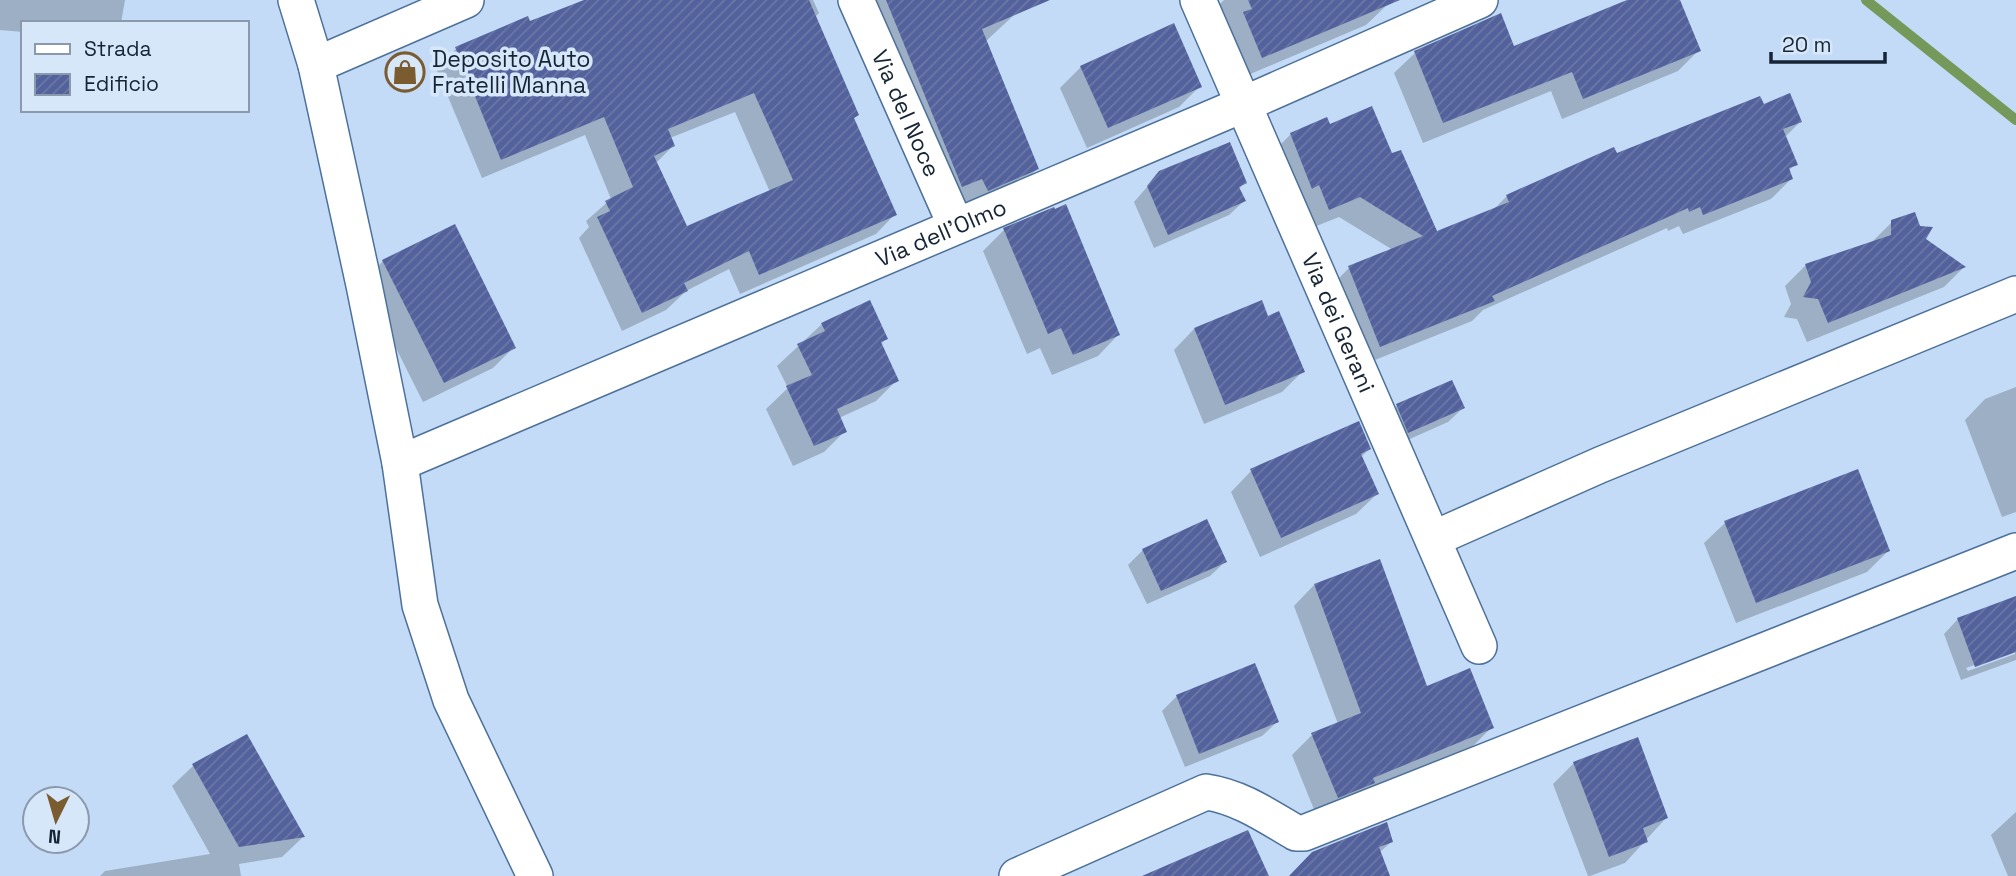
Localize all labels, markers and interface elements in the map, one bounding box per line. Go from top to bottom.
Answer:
legend [21,21,248,112]
scale bar [1771,21,1885,65]
text: 20 m [1782,31,1832,58]
text: Strada [84,35,151,62]
place label: Deposito Auto Fratelli Manna [432,44,591,100]
street label: Via del Noce [865,45,947,182]
shop icon: Deposito Auto Fratelli Manna [384,51,426,93]
text: Edificio [84,70,159,97]
street label: Via dell'Olmo [871,192,1011,274]
street label: Via dei Gerani [1295,248,1382,397]
north arrow [21,785,91,855]
text: N [47,823,62,849]

